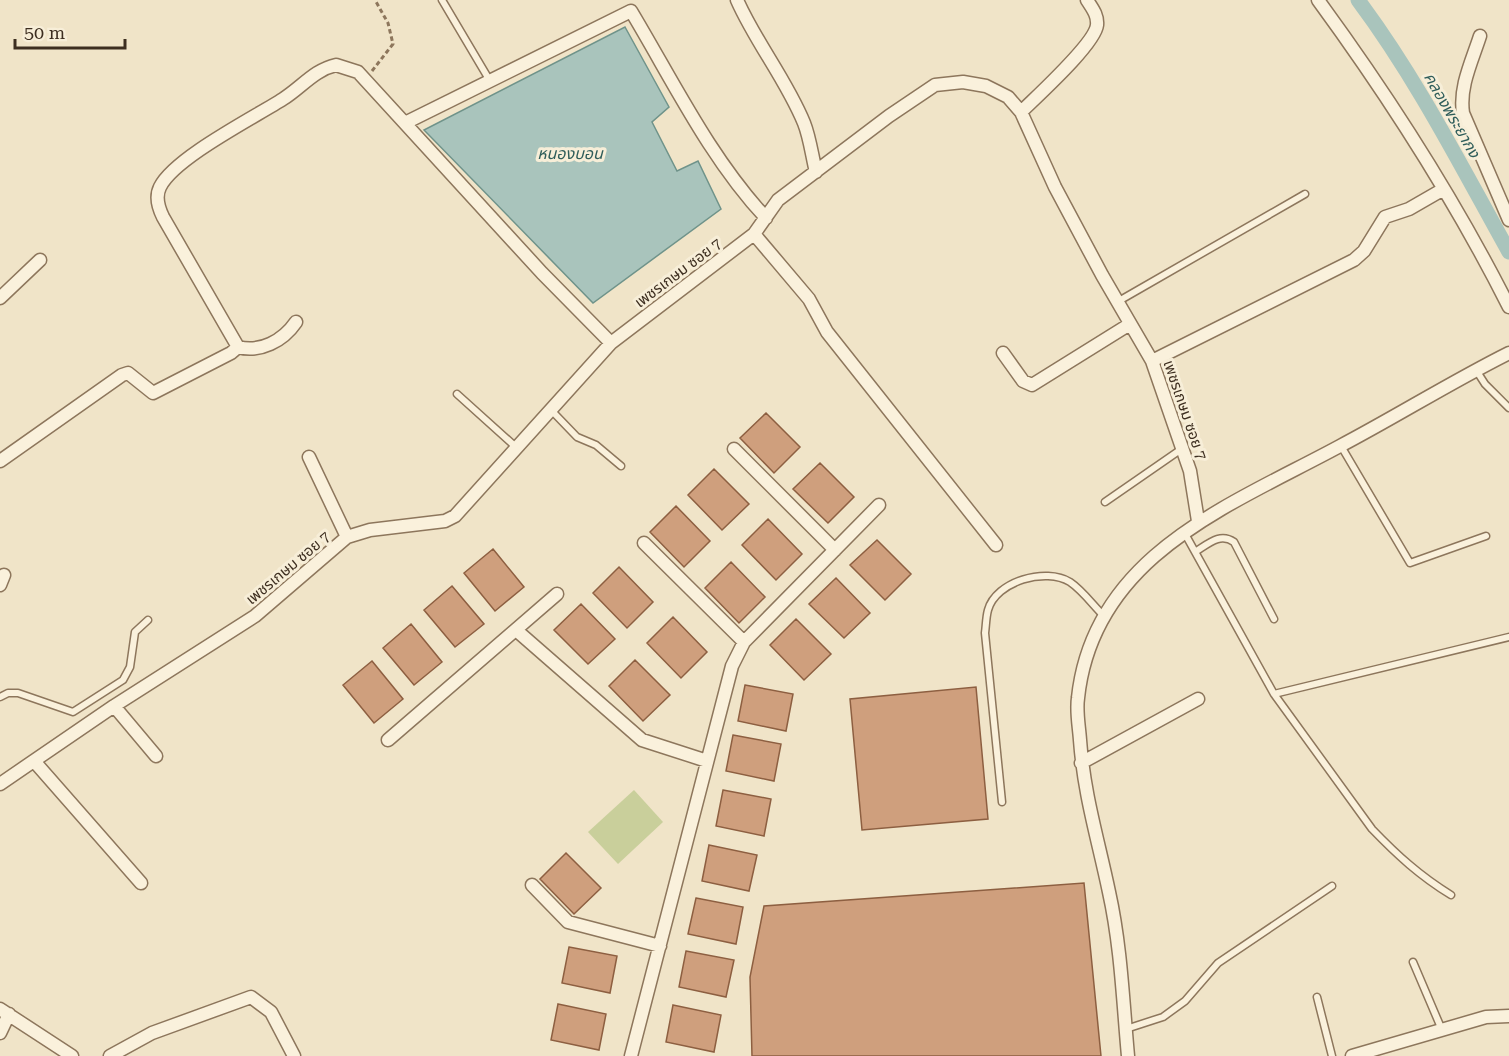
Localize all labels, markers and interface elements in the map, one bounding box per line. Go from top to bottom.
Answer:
scale bar [15,12,124,50]
text: 50 m [24,22,65,43]
water label: คลองพระยากง [1420,69,1485,162]
water label: หนองบอน [537,144,604,163]
street label: เพชรเกษม ซอย 7 [631,234,725,312]
street label: เพชรเกษม ซอย 7 [1160,358,1210,462]
street label: เพชรเกษม ซอย 7 [242,528,334,608]

